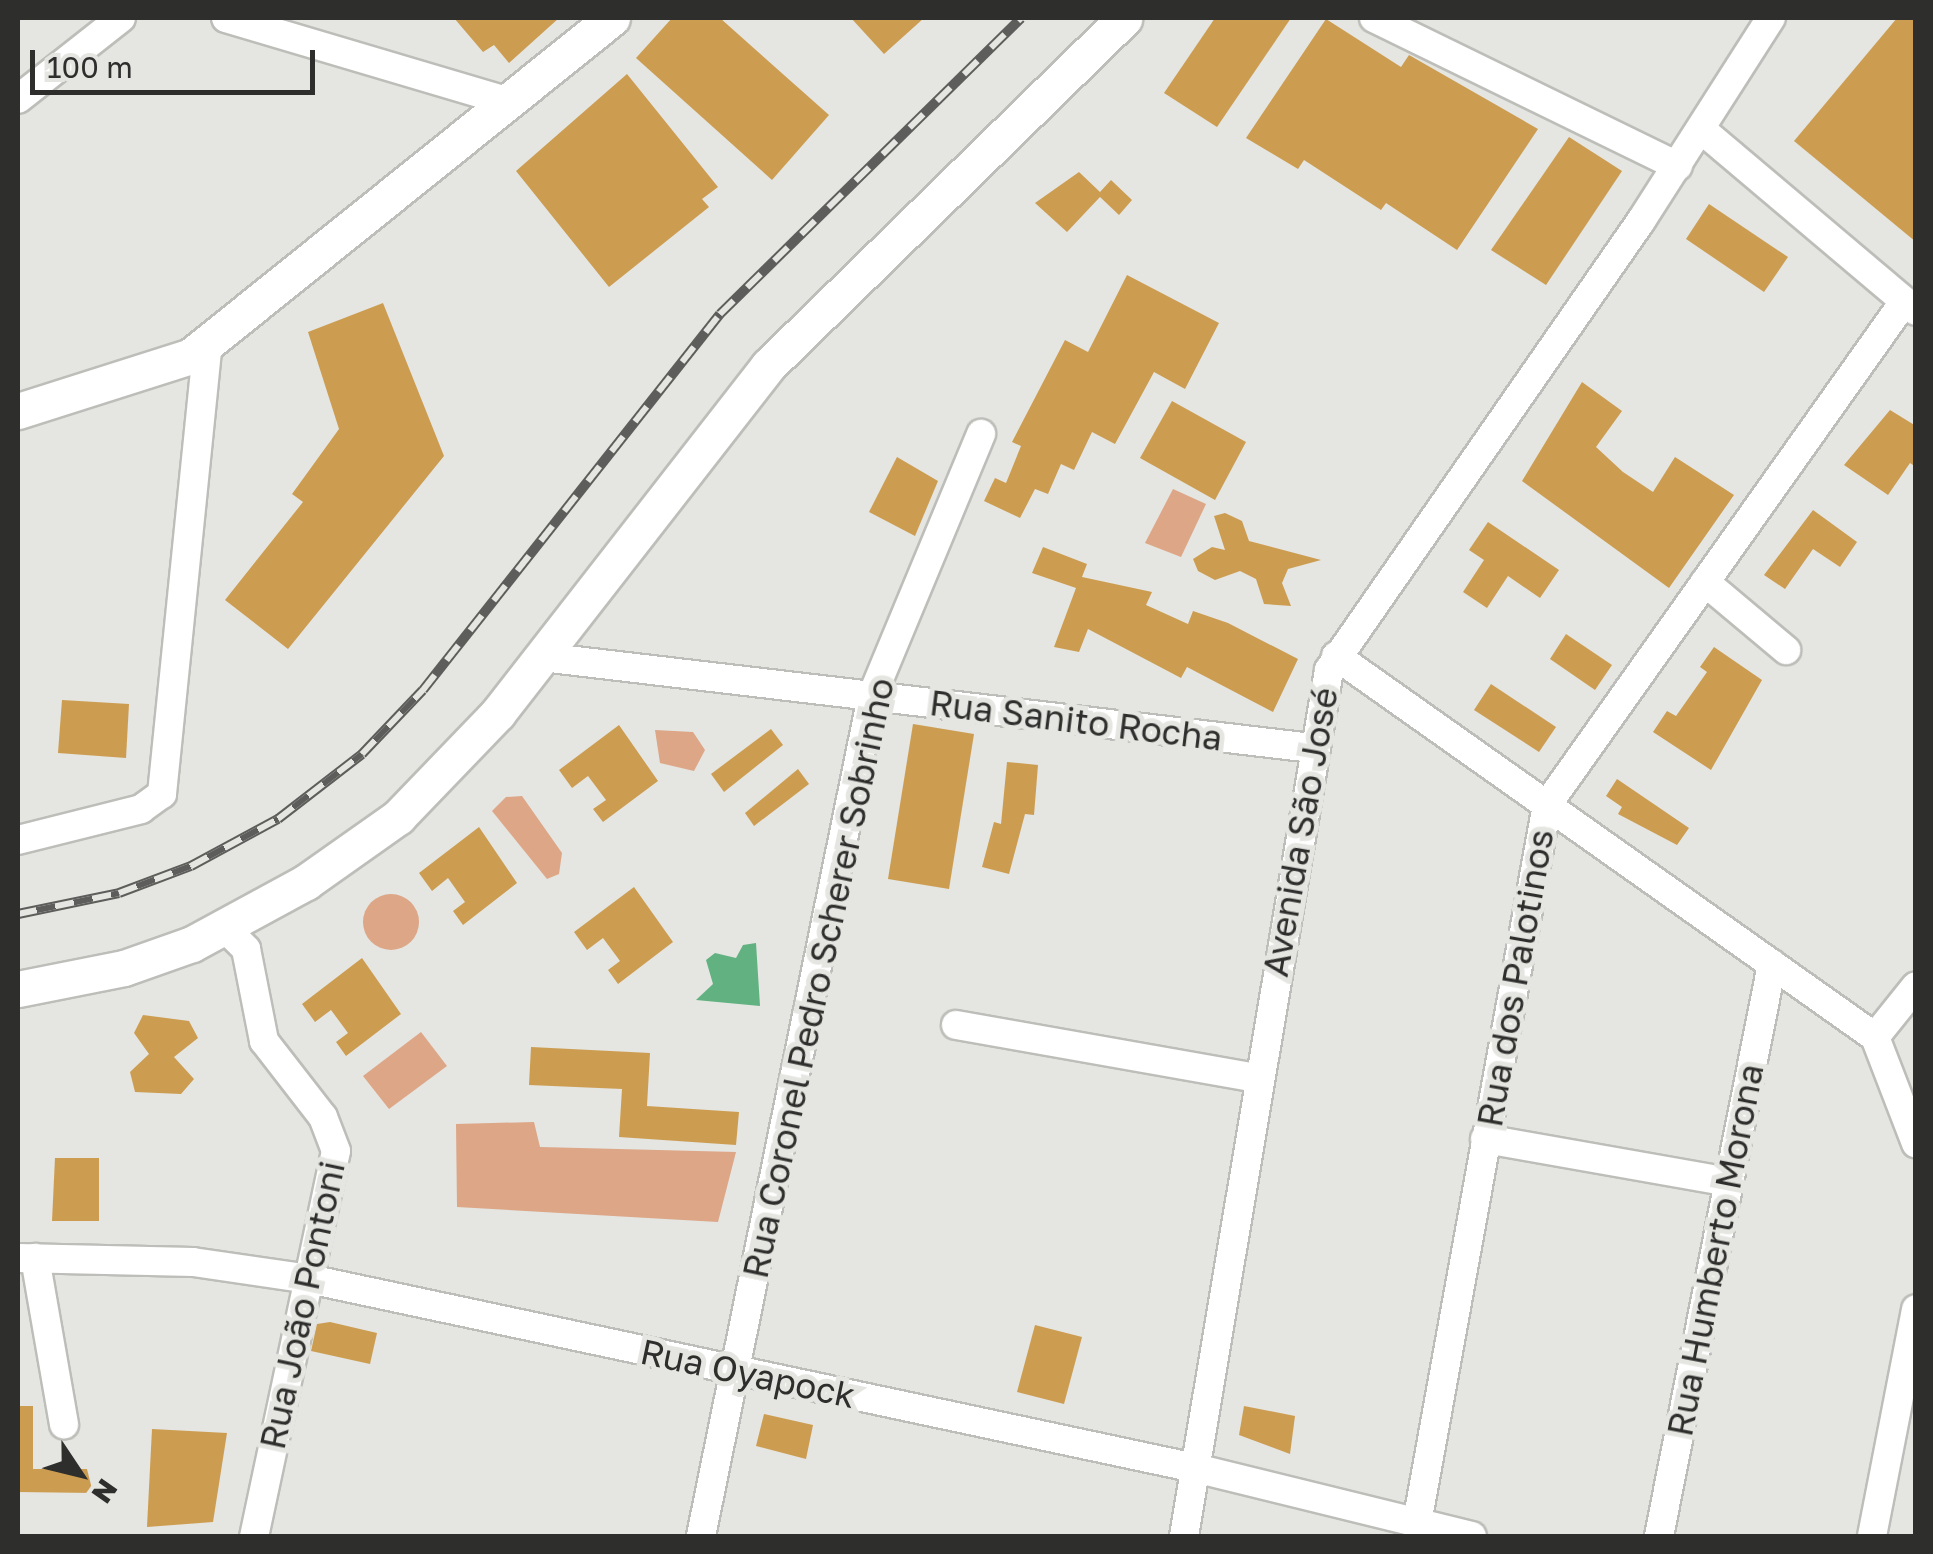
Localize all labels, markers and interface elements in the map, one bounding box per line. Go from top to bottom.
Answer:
scale bar [35,30,320,92]
text: 100 m [47,49,133,85]
street label: Rua Coronel Pedro Scherer Sobrinho [734,674,902,1282]
street label: Rua Sanito Rocha [927,681,1225,759]
street label: Avenida São José [1254,684,1346,980]
street label: Rua dos Palotinos [1468,826,1562,1130]
street label: Rua Humberto Morona [1658,1060,1772,1440]
street label: Rua João Pontoni [251,1157,353,1453]
street label: Rua Oyapock [637,1330,859,1416]
north arrow [30,1424,130,1524]
text: N [85,1473,125,1510]

